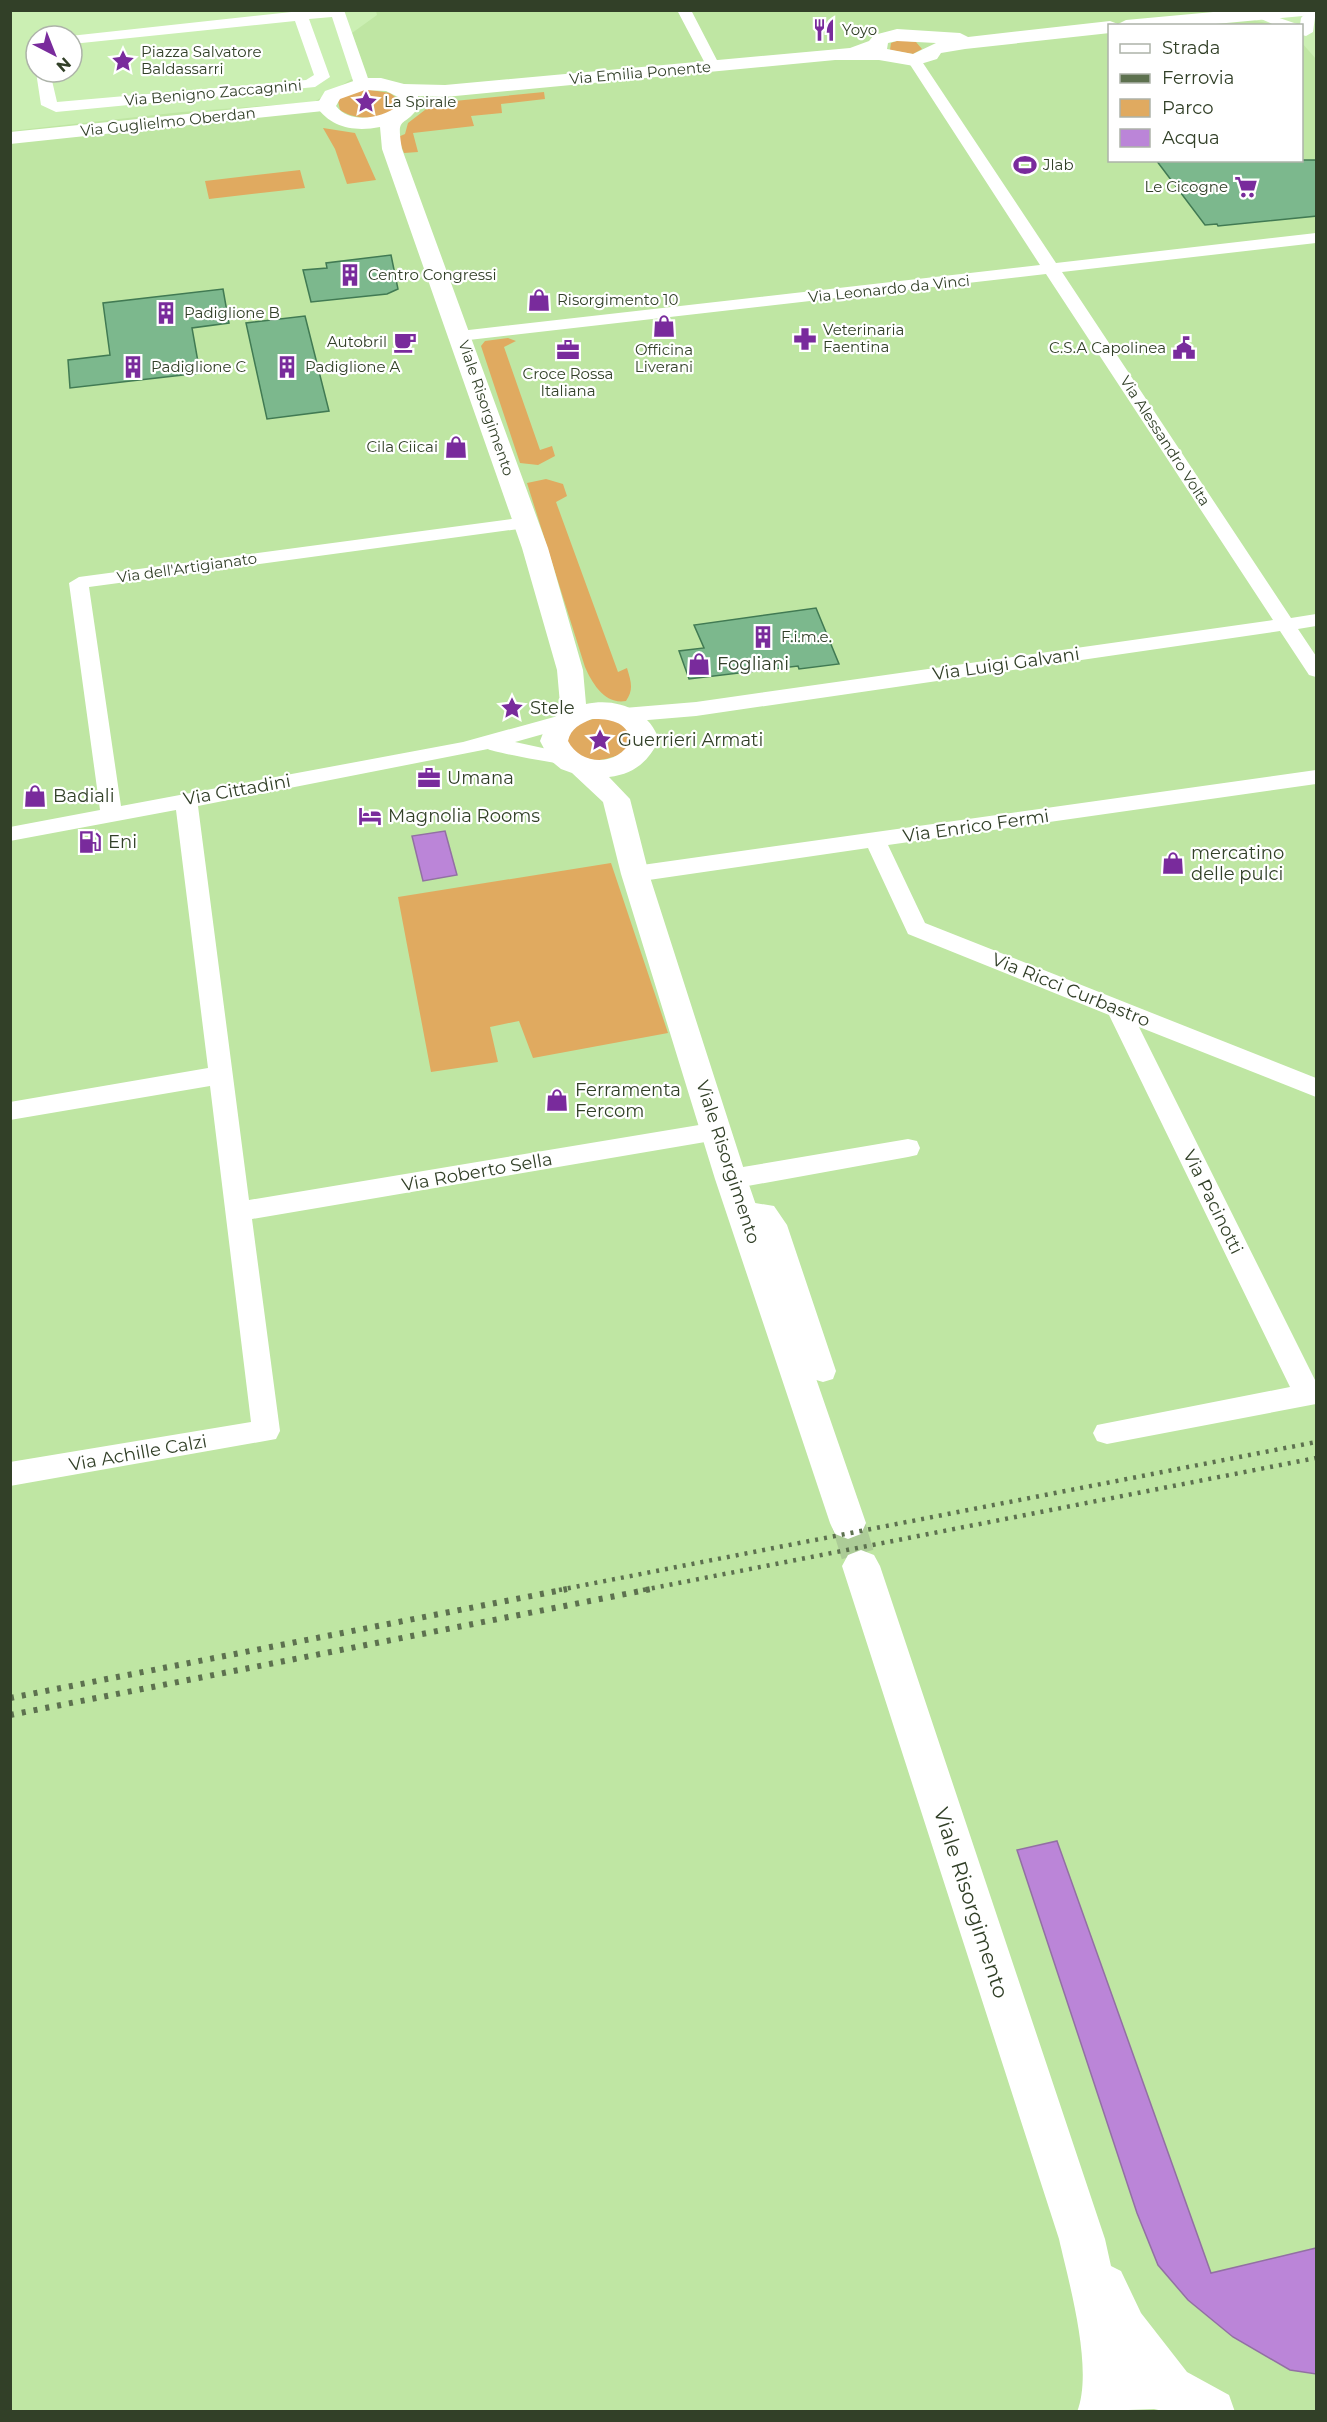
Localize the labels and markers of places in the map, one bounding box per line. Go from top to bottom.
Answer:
restaurant icon: Yoyo [811,17,837,43]
place label: Yoyo [842,20,877,39]
place label: Piazza Salvatore Baldassarri [141,42,262,78]
place icon: Piazza Salvatore Baldassarri [110,48,136,74]
place icon: La Spirale [353,89,379,115]
place label: La Spirale [384,92,456,111]
sports icon: Jlab [1012,152,1038,178]
place label: Jlab [1042,155,1074,174]
supermarket icon: Le Cicogne [1233,174,1259,200]
place label: Le Cicogne [1144,177,1228,196]
building icon: Centro Congressi [337,262,363,288]
place label: Centro Congressi [368,265,496,284]
shop icon: Risorgimento 10 [526,287,552,313]
place label: Risorgimento 10 [557,290,678,309]
building icon: Padiglione B [153,300,179,326]
place label: Padiglione B [184,303,280,322]
shop icon: Officina Liverani [651,313,677,339]
place label: Veterinaria Faentina [823,320,904,356]
pharmacy icon: Veterinaria Faentina [792,326,818,352]
cafe icon: Autobril [392,329,418,355]
place label: Autobril [327,332,387,351]
public building icon: C.S.A Capolinea [1171,335,1197,361]
office icon: Croce Rossa Italiana [555,337,581,363]
place label: C.S.A Capolinea [1049,338,1166,357]
place label: Officina Liverani [635,340,693,376]
building icon: Padiglione C [120,354,146,380]
building icon: Padiglione A [274,354,300,380]
place label: Padiglione C [151,357,246,376]
place label: Padiglione A [305,357,400,376]
place label: Croce Rossa Italiana [523,364,613,400]
shop icon: Cila Ciicai [443,434,469,460]
place label: Cila Ciicai [366,437,438,456]
building icon: F.i.m.e. [750,624,776,650]
place label: F.i.m.e. [781,627,832,646]
shop icon: Fogliani [686,651,712,677]
place label: Fogliani [717,653,789,675]
place icon: Stele [499,695,525,721]
place label: Stele [530,697,575,719]
place icon: Guerrieri Armati [587,727,613,753]
place label: Guerrieri Armati [618,729,763,751]
office icon: Umana [416,765,442,791]
place label: Umana [447,767,514,789]
shop icon: Badiali [22,783,48,809]
place label: Badiali [53,785,115,807]
hotel icon: Magnolia Rooms [357,803,383,829]
place label: Magnolia Rooms [388,805,540,827]
fuel station icon: Eni [77,829,103,855]
place label: Eni [108,831,137,853]
place label: mercatino delle pulci [1191,842,1284,885]
shop icon: mercatino delle pulci [1160,850,1186,876]
place label: Ferramenta Fercom [575,1079,681,1122]
shop icon: Ferramenta Fercom [544,1087,570,1113]

